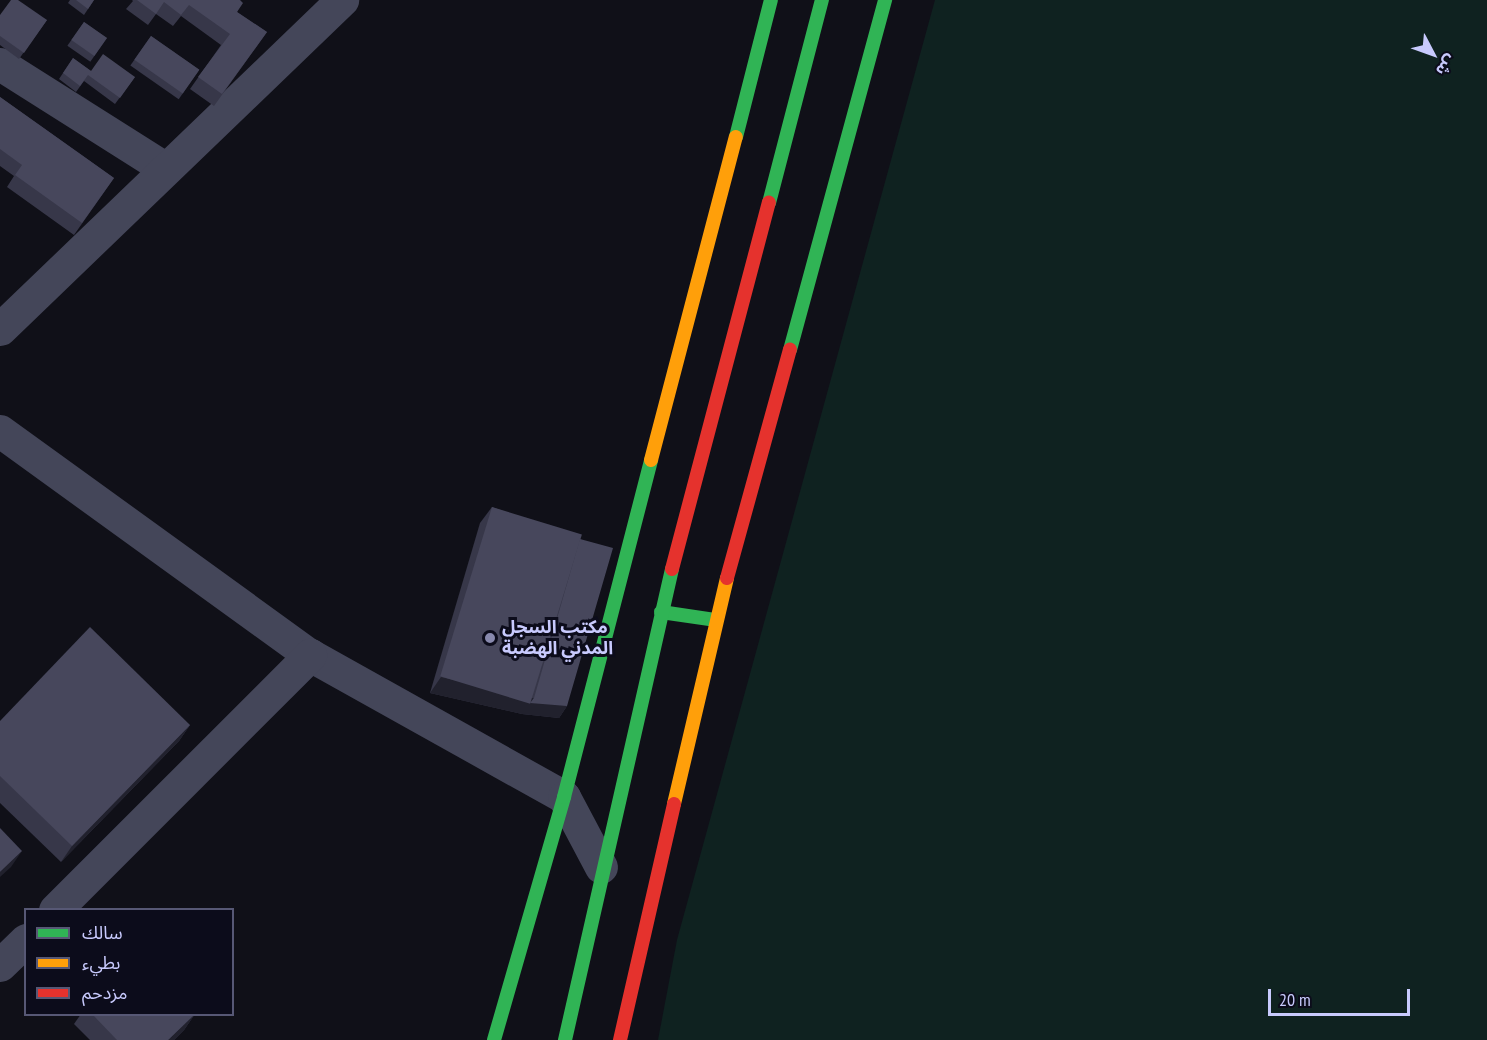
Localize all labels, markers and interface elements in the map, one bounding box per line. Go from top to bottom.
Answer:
north arrow [1403,24,1463,84]
text: ش [1432,51,1461,81]
place label: مكتب السجل المدني الهضبة [502,617,613,660]
marker: مكتب السجل المدني الهضبة [483,631,497,645]
legend [24,908,234,1016]
text: سالك [82,921,123,944]
text: بطيء [82,951,120,974]
scale bar [1271,977,1414,1015]
text: مزدحم [82,981,127,1004]
text: 20 m [1279,988,1311,1011]

